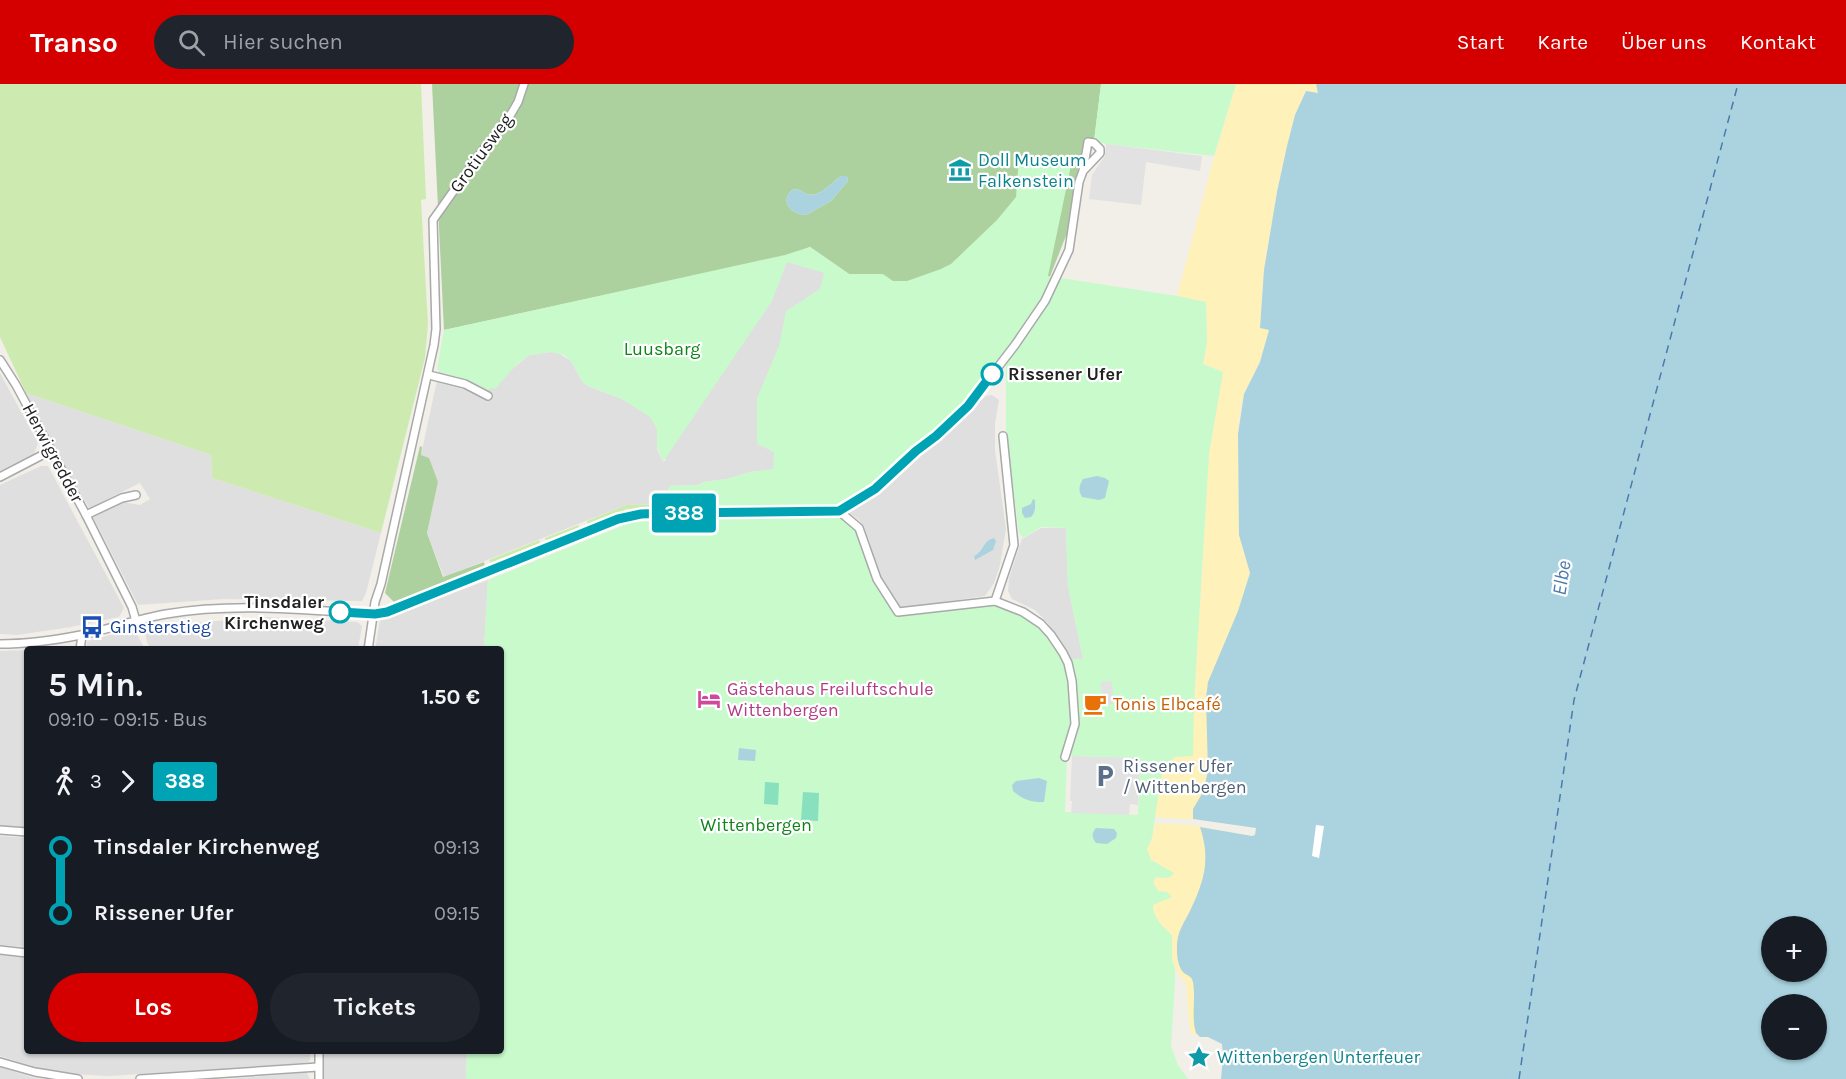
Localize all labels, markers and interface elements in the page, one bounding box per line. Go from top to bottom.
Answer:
search box [154,15,574,69]
text: Transo [30,26,118,59]
icon: search [175,26,208,59]
text: Hier suchen [223,29,343,55]
text: Start [1457,30,1504,54]
text: Karte [1537,30,1588,54]
text: Über uns [1621,30,1707,54]
text: Kontakt [1740,30,1816,54]
street label: Grotiusweg [445,109,517,197]
place label: Doll Museum Falkenstein [978,149,1087,192]
museum icon: Doll Museum Falkenstein [947,157,973,183]
park label: Luusbarg [624,338,700,360]
marker: Rissener Ufer [981,363,1003,385]
place label: Rissener Ufer [1008,363,1122,385]
street label: Herwigredder [18,400,89,507]
line badge: 388 [650,494,718,532]
text: 388 [664,501,704,525]
water label: Elbe [1547,559,1576,597]
place label: Tinsdaler Kirchenweg [224,591,325,634]
marker: Tinsdaler Kirchenweg [329,601,351,623]
bus stop icon: Ginsterstieg [79,614,105,640]
place label: Ginsterstieg [110,616,211,638]
text: 5 Min. [48,666,143,704]
place label: Gästehaus Freiluftschule Wittenbergen [727,678,934,721]
text: 1.50 € [421,684,480,710]
hotel icon: Gästehaus Freiluftschule Wittenbergen [696,686,722,712]
cafe icon: Tonis Elbcafé [1082,691,1108,717]
place label: Tonis Elbcafé [1113,693,1221,715]
text: 09:10 – 09:15 · Bus [48,708,208,731]
place label: Rissener Ufer / Wittenbergen [1123,755,1247,798]
parking icon: Rissener Ufer / Wittenbergen [1092,763,1118,789]
icon: walk [48,765,81,798]
icon: forward [111,765,144,798]
text: 388 [165,769,205,793]
text: 3 [90,770,102,793]
park label: Wittenbergen [700,814,812,836]
text: Tinsdaler Kirchenweg [94,834,319,860]
text: 09:13 [434,836,480,859]
text: Rissener Ufer [94,900,233,926]
text: 09:15 [434,902,480,925]
map controls [1761,916,1827,1060]
button: + [1761,916,1827,982]
button: Los [48,973,258,1042]
button: Tickets [270,973,480,1042]
button: − [1761,994,1827,1060]
place icon: Wittenbergen Unterfeuer [1186,1044,1212,1070]
place label: Wittenbergen Unterfeuer [1217,1046,1420,1068]

